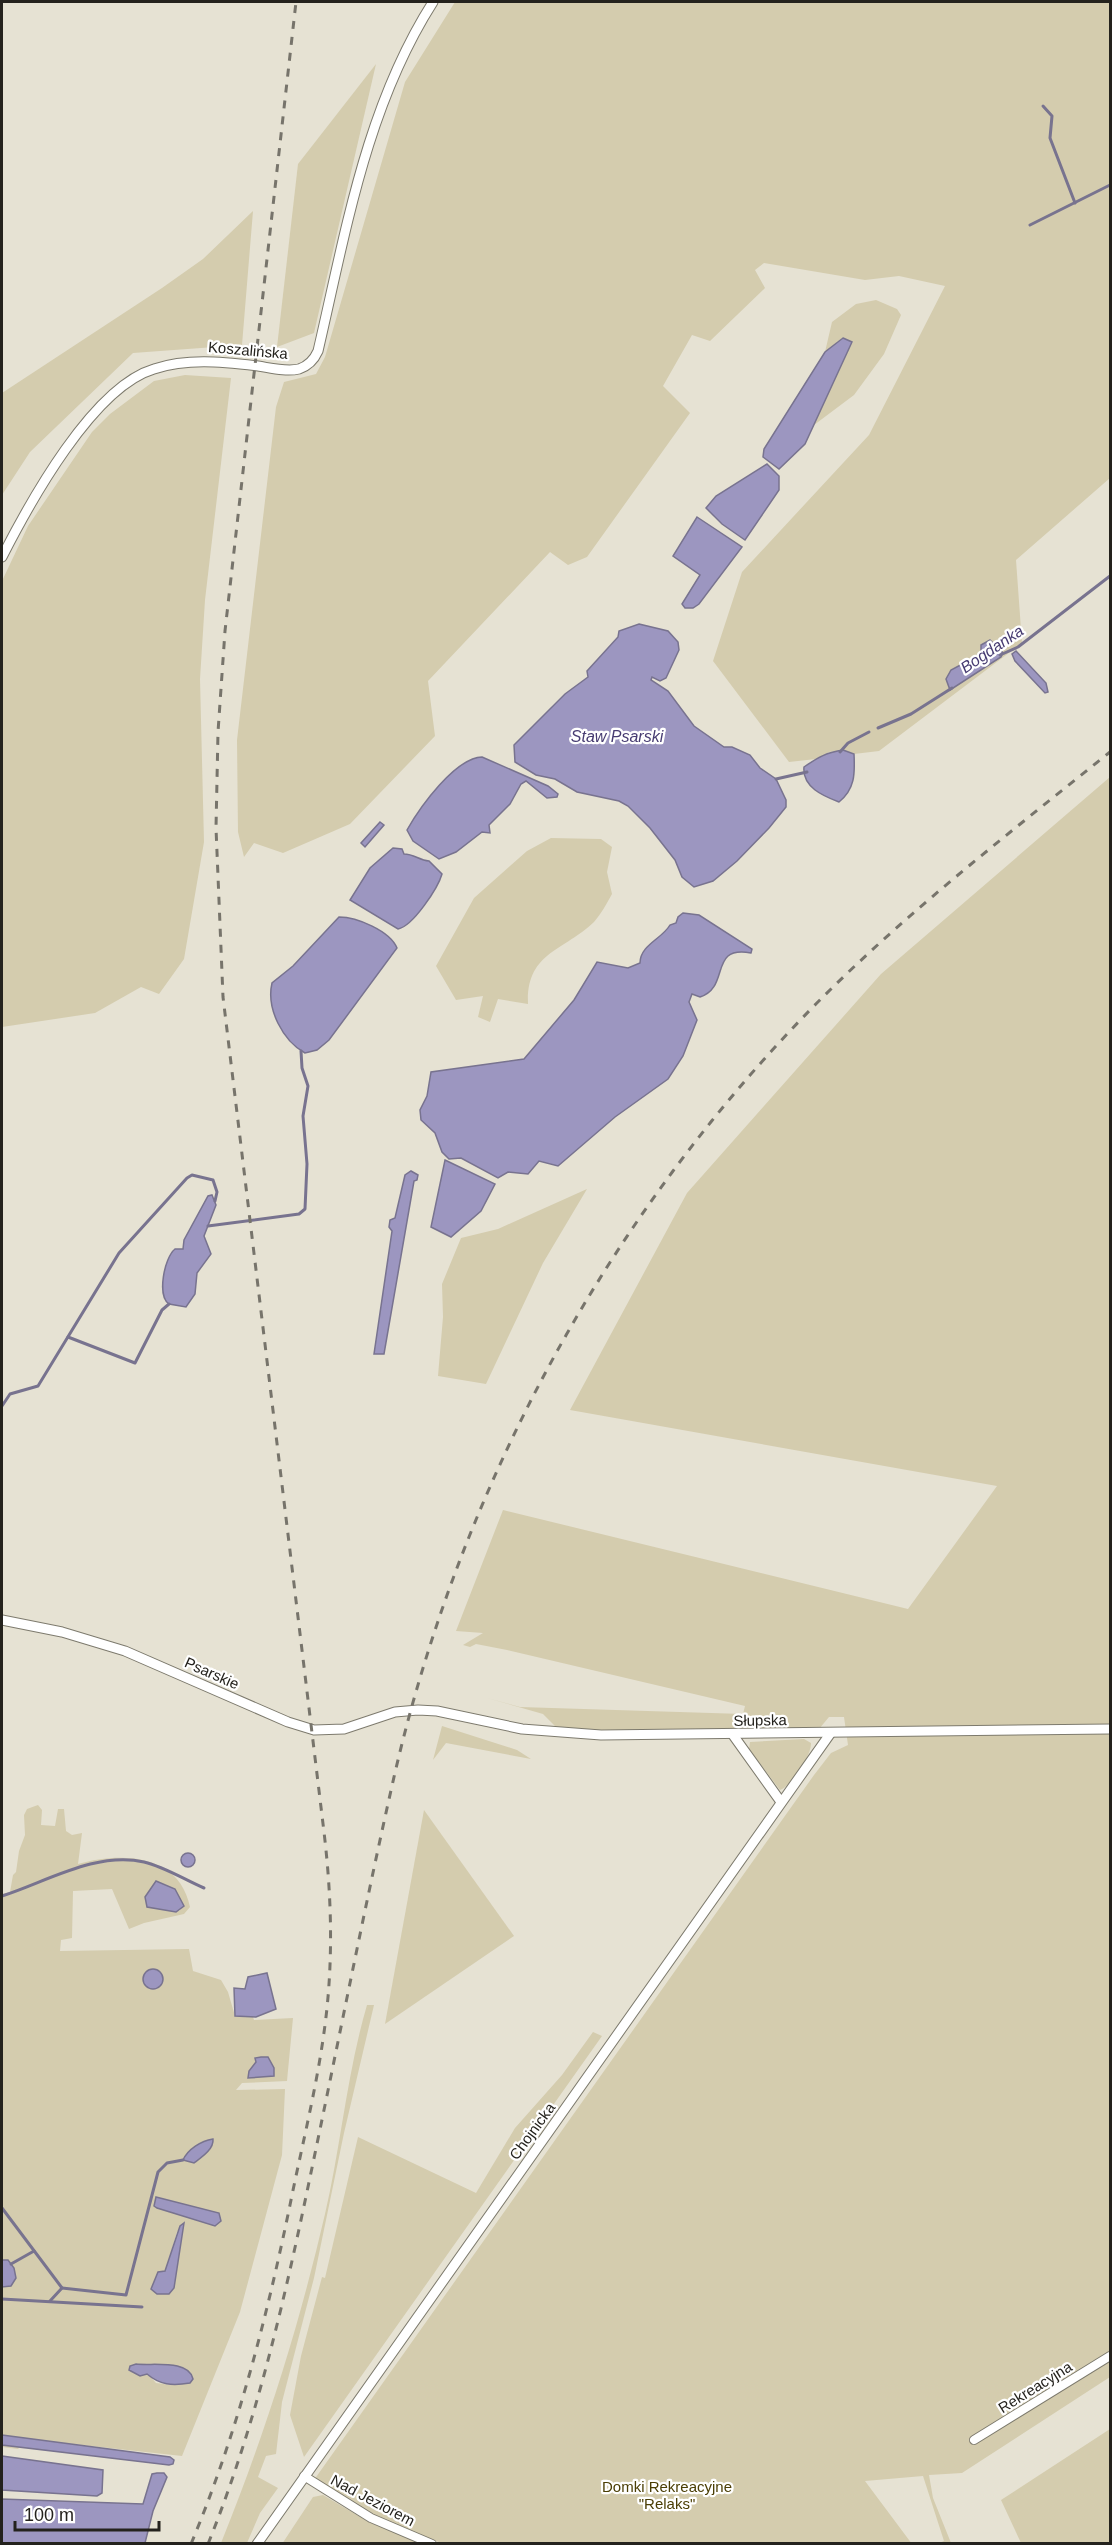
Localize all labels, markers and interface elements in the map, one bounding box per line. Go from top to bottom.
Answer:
street label: Koszalińska [207,338,289,362]
water label: Bogdanka [957,622,1027,676]
water label: Staw Psarski [571,728,664,745]
street label: Psarskie [182,1654,242,1692]
street label: Słupska [733,1711,787,1729]
street label: Chojnicka [506,2099,559,2163]
street label: Rekreacyjna [995,2357,1075,2416]
street label: Nad Jeziorem [328,2471,418,2529]
park label: Domki Rekreacyjne "Relaks" [602,2478,732,2512]
scale bar [15,2494,159,2532]
text: 100 m [24,2505,74,2525]

